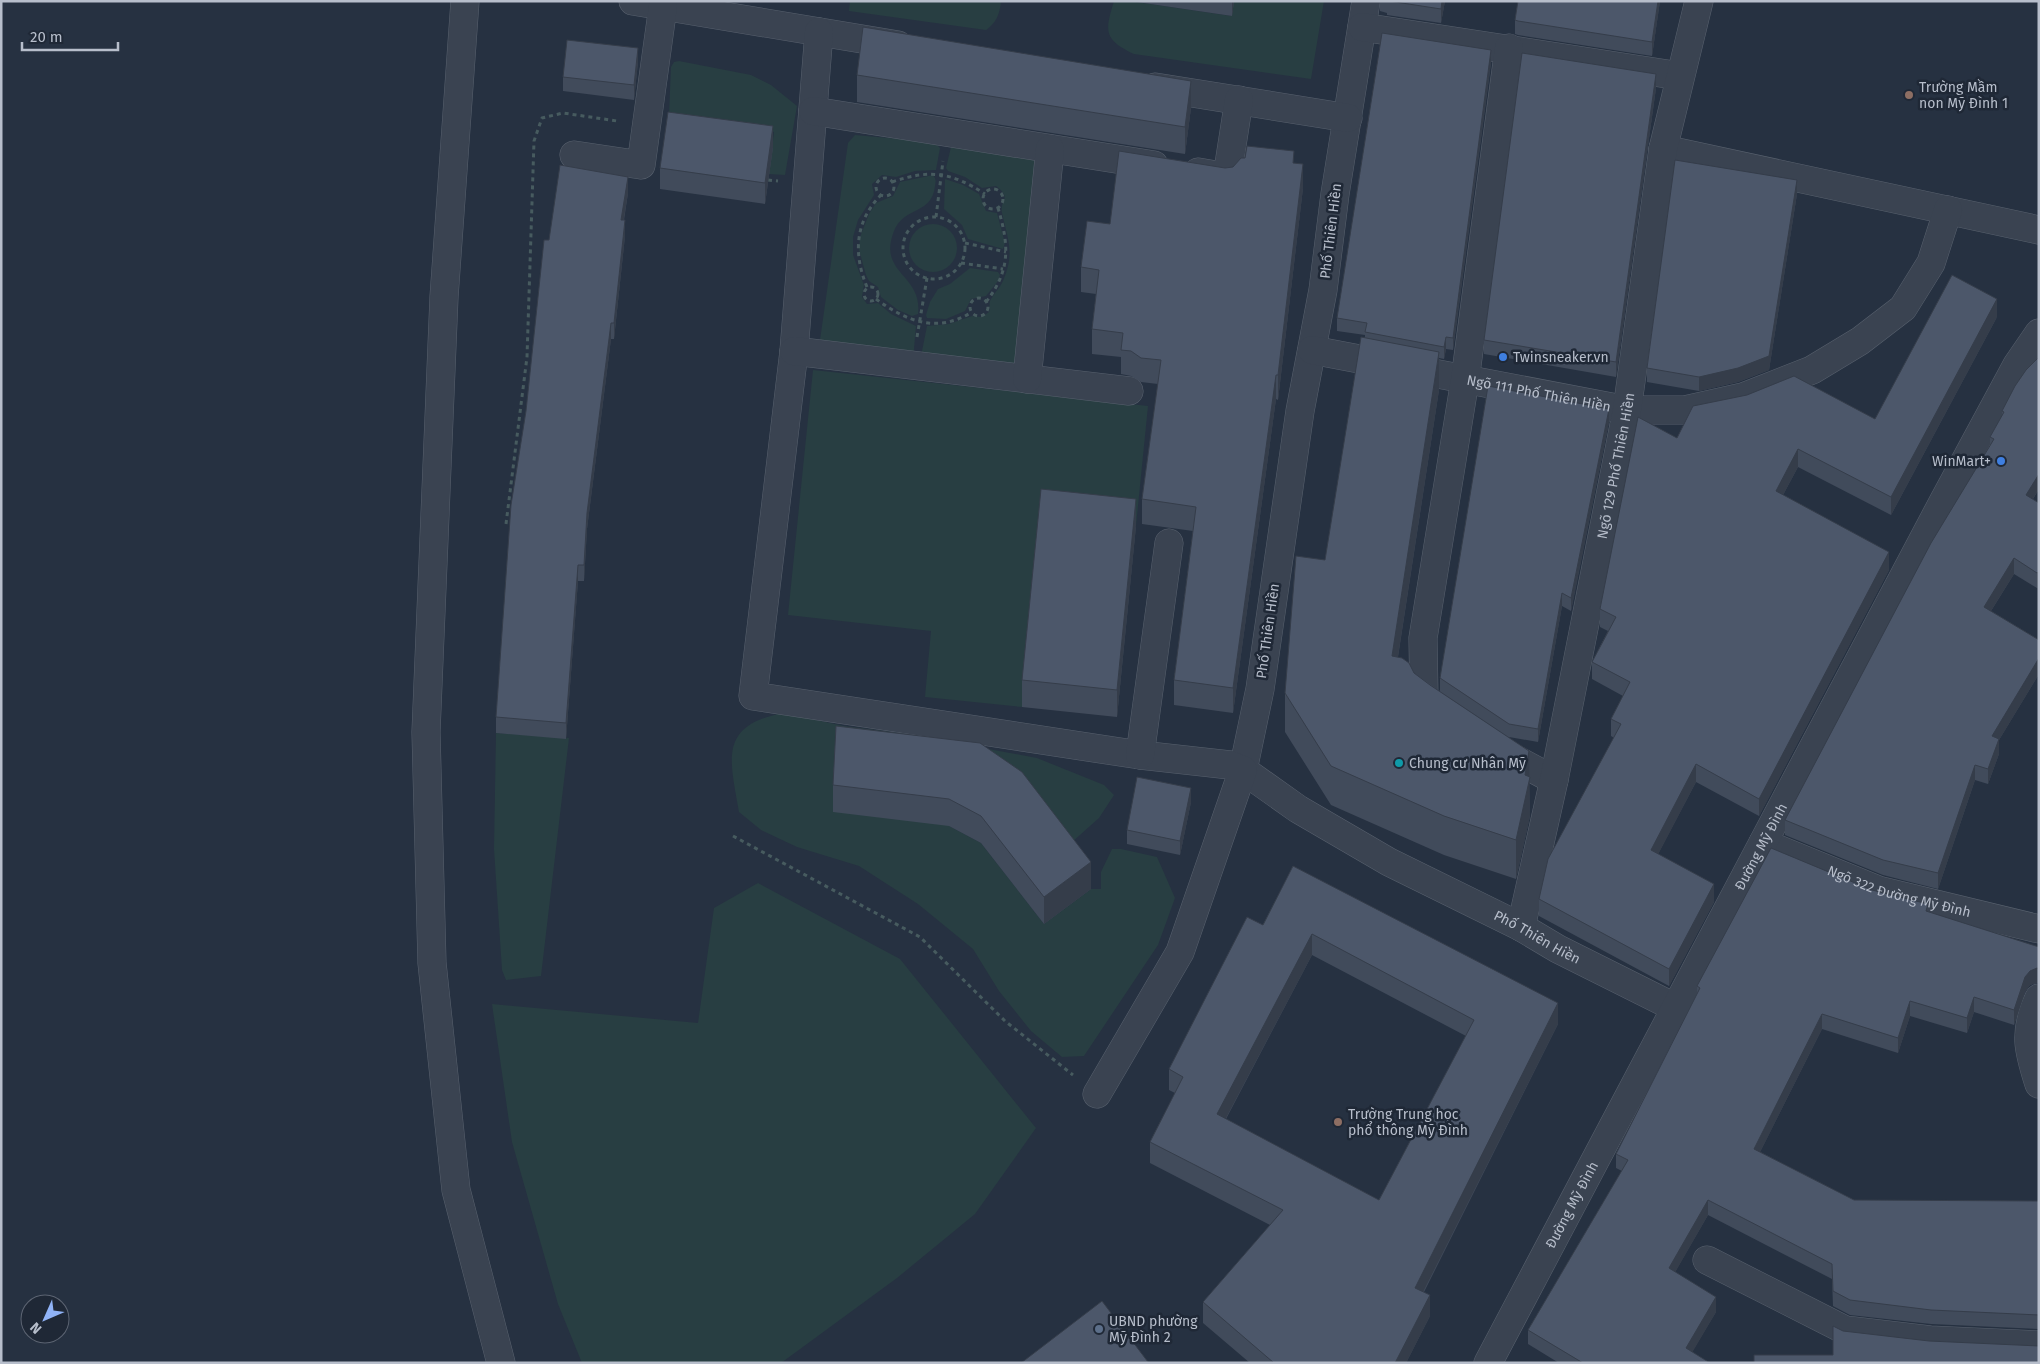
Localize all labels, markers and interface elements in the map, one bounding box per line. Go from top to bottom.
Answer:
scale bar [22,20,119,52]
text: 20 m [30,28,63,46]
place label: Trường Mầm non Mỹ Đình 1 [1919,78,2008,112]
marker: Trường Mầm non Mỹ Đình 1 [1903,89,1915,101]
street label: Phố Thiên Hiền [1316,182,1345,280]
place label: Twinsneaker.vn [1513,349,1609,366]
marker: Twinsneaker.vn [1497,351,1509,363]
street label: Ngõ 111 Phố Thiên Hiền [1465,371,1612,415]
street label: Ngõ 129 Phố Thiên Hiền [1593,391,1638,540]
place label: WinMart+ [1932,453,1991,470]
marker: WinMart+ [1995,455,2007,467]
street label: Phố Thiên Hiền [1252,582,1283,680]
place label: Chung cư Nhân Mỹ [1409,755,1526,772]
marker: Chung cư Nhân Mỹ [1393,757,1405,769]
street label: Đường Mỹ Đình [1731,800,1791,893]
street label: Ngõ 322 Đường Mỹ Đình [1825,862,1973,921]
street label: Phố Thiên Hiền [1491,907,1583,967]
place label: Trường Trung học phổ thông Mỹ Đình [1348,1106,1468,1139]
marker: Trường Trung học phổ thông Mỹ Đình [1332,1116,1344,1128]
street label: Đường Mỹ Đình [1542,1158,1602,1251]
north arrow [20,1294,70,1344]
place label: UBND phường Mỹ Đình 2 [1109,1313,1198,1346]
text: N [27,1319,45,1337]
marker: UBND phường Mỹ Đình 2 [1093,1323,1105,1335]

